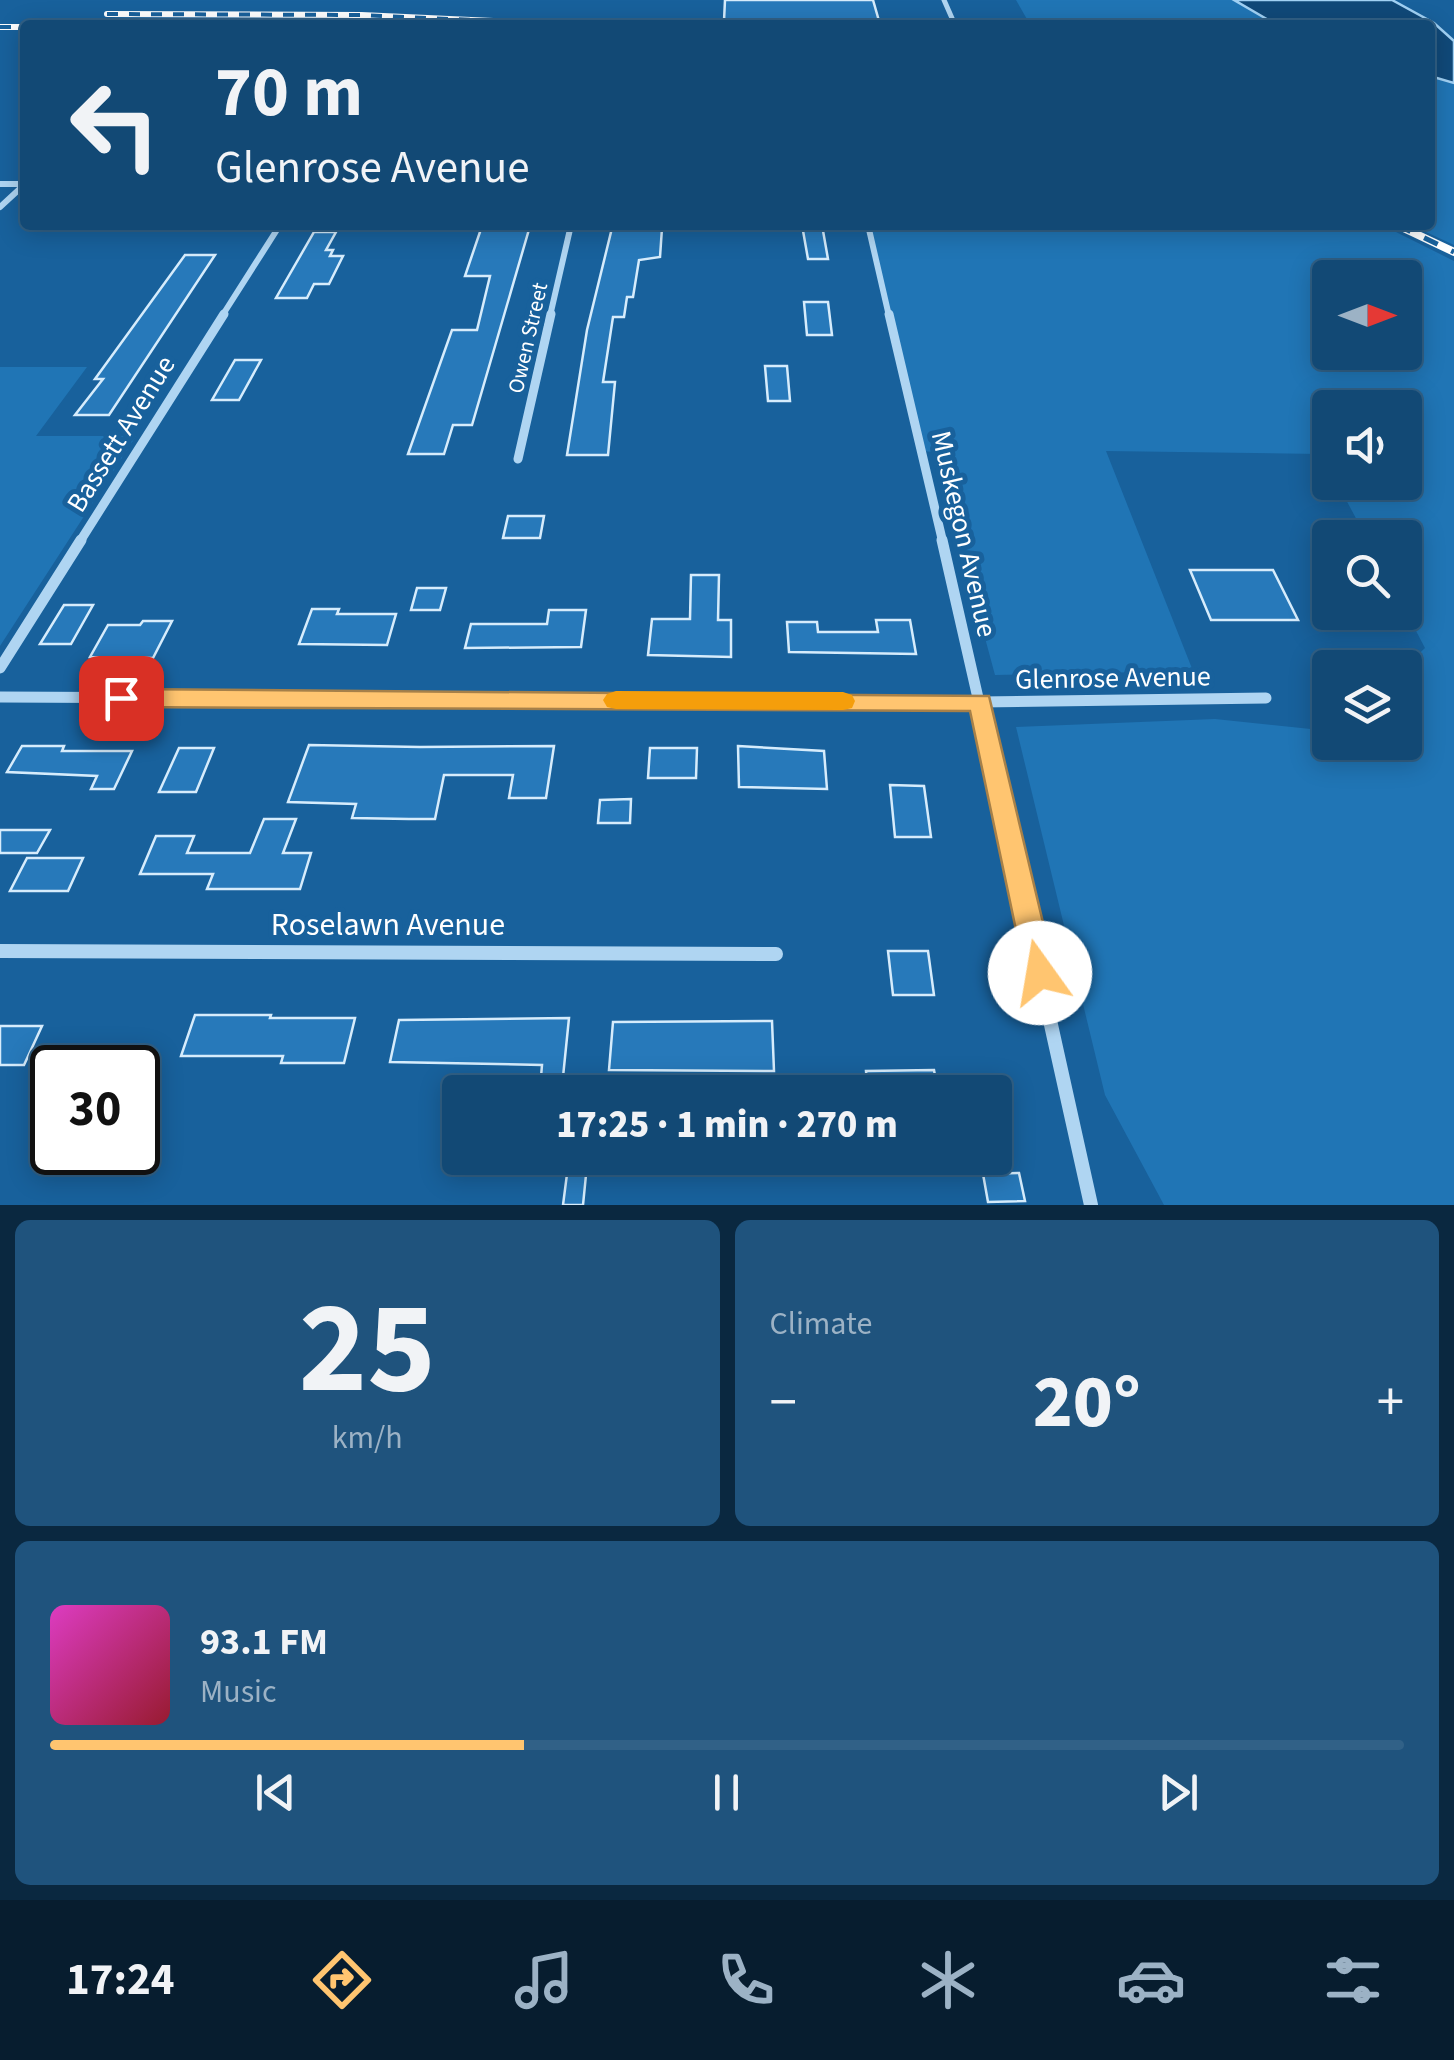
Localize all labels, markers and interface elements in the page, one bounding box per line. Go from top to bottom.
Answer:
text: 70 m [215,43,363,143]
icon: left [50,60,180,190]
text: Glenrose Avenue [215,136,530,200]
north arrow [1312,260,1422,370]
map controls [1312,260,1422,760]
street label: Owen Street [500,279,556,397]
street label: Bassett Avenue [57,348,185,520]
button: sound [1312,390,1422,500]
street label: Muskegon Avenue [921,427,1007,641]
button: search [1312,520,1422,630]
button: layers [1312,650,1422,760]
pin [79,656,164,741]
street label: Glenrose Avenue [1015,656,1211,700]
icon: arrive [94,671,149,726]
street label: Roselawn Avenue [271,902,505,948]
position arrow [988,921,1092,1025]
speed limit sign: 30 [30,1045,160,1175]
text: 17:25 · 1 min · 270 m [556,1098,898,1152]
text: 25 [299,1257,436,1442]
text: Climate [770,1301,872,1347]
text: 20° [1033,1349,1141,1456]
text: − [770,1364,797,1442]
text: + [1377,1364,1404,1442]
text: km/h [332,1415,403,1461]
text: 93.1 FM [200,1615,328,1669]
text: Music [200,1669,277,1715]
icon: previous [248,1765,303,1820]
icon: pause [699,1765,754,1820]
icon: next [1151,1765,1206,1820]
icon: directions [307,1945,377,2015]
icon: music [509,1945,579,2015]
icon: phone [711,1945,781,2015]
icon: climate [913,1945,983,2015]
icon: car [1116,1945,1186,2015]
icon: filters [1318,1945,1388,2015]
text: 17:24 [66,1948,175,2012]

